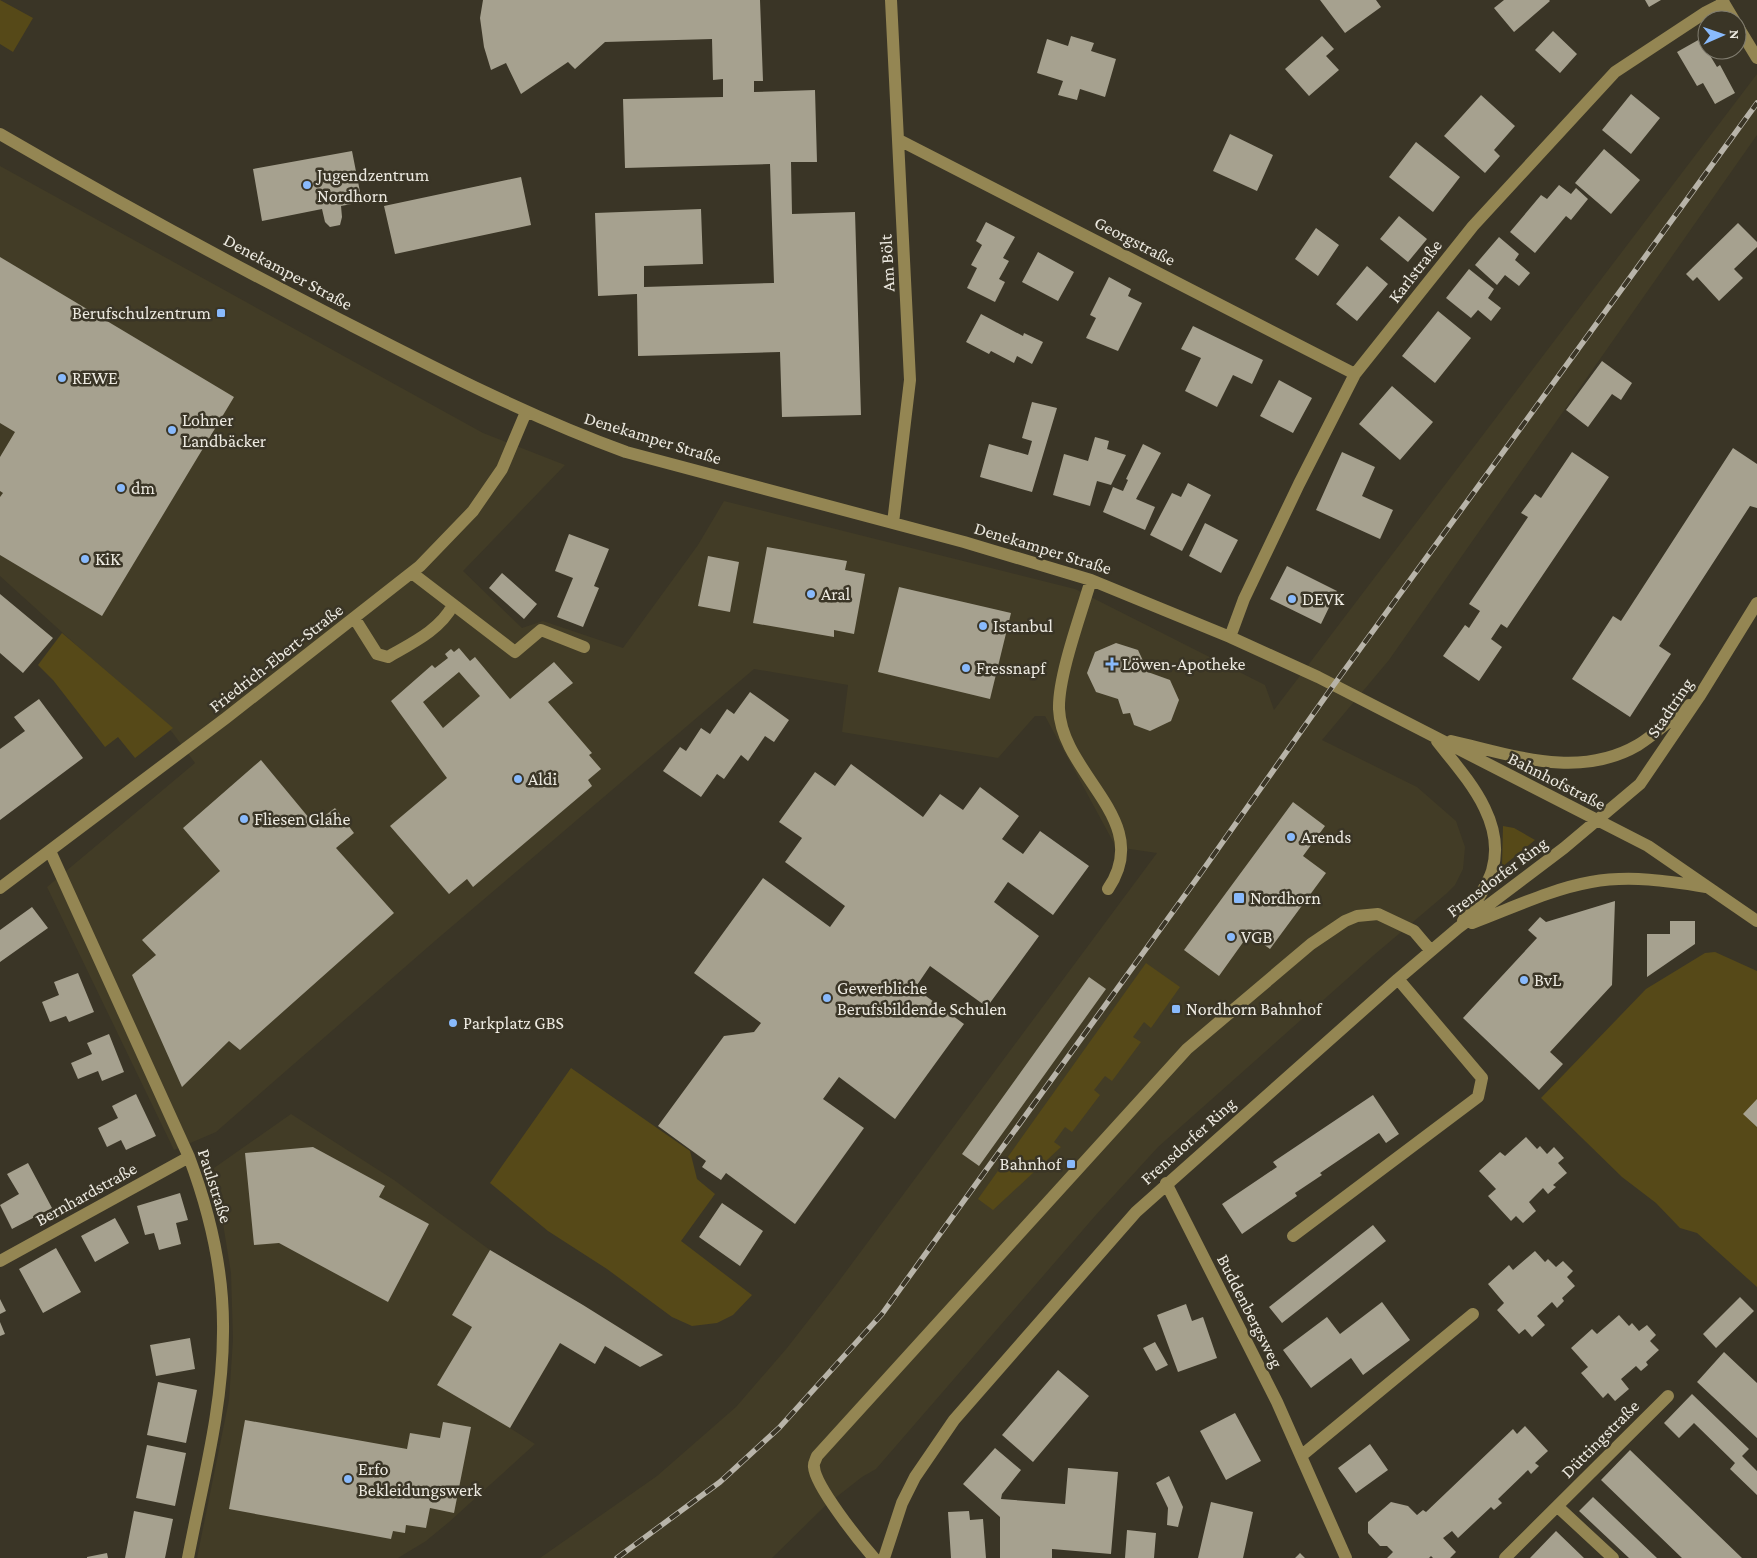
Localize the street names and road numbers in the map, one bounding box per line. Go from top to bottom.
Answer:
street label: Georgstraße [1091,212,1179,270]
street label: Denekamper Straße [220,230,356,314]
street label: Am Bölt [875,233,898,292]
street label: Karlstraße [1384,235,1446,307]
street label: Denekamper Straße [582,408,724,468]
street label: Denekamper Straße [972,518,1114,578]
street label: Friedrich-Ebert-Straße [205,599,347,716]
street label: Stadtring [1643,674,1697,742]
street label: Bahnhofstraße [1505,748,1609,814]
street label: Frensdorfer Ring [1443,833,1551,921]
street label: Frensdorfer Ring [1137,1093,1240,1189]
street label: Paulstraße [194,1146,236,1226]
street label: Bernhardstraße [32,1158,140,1230]
street label: Buddenbergsweg [1213,1251,1287,1371]
street label: Düttingstraße [1557,1396,1643,1482]

